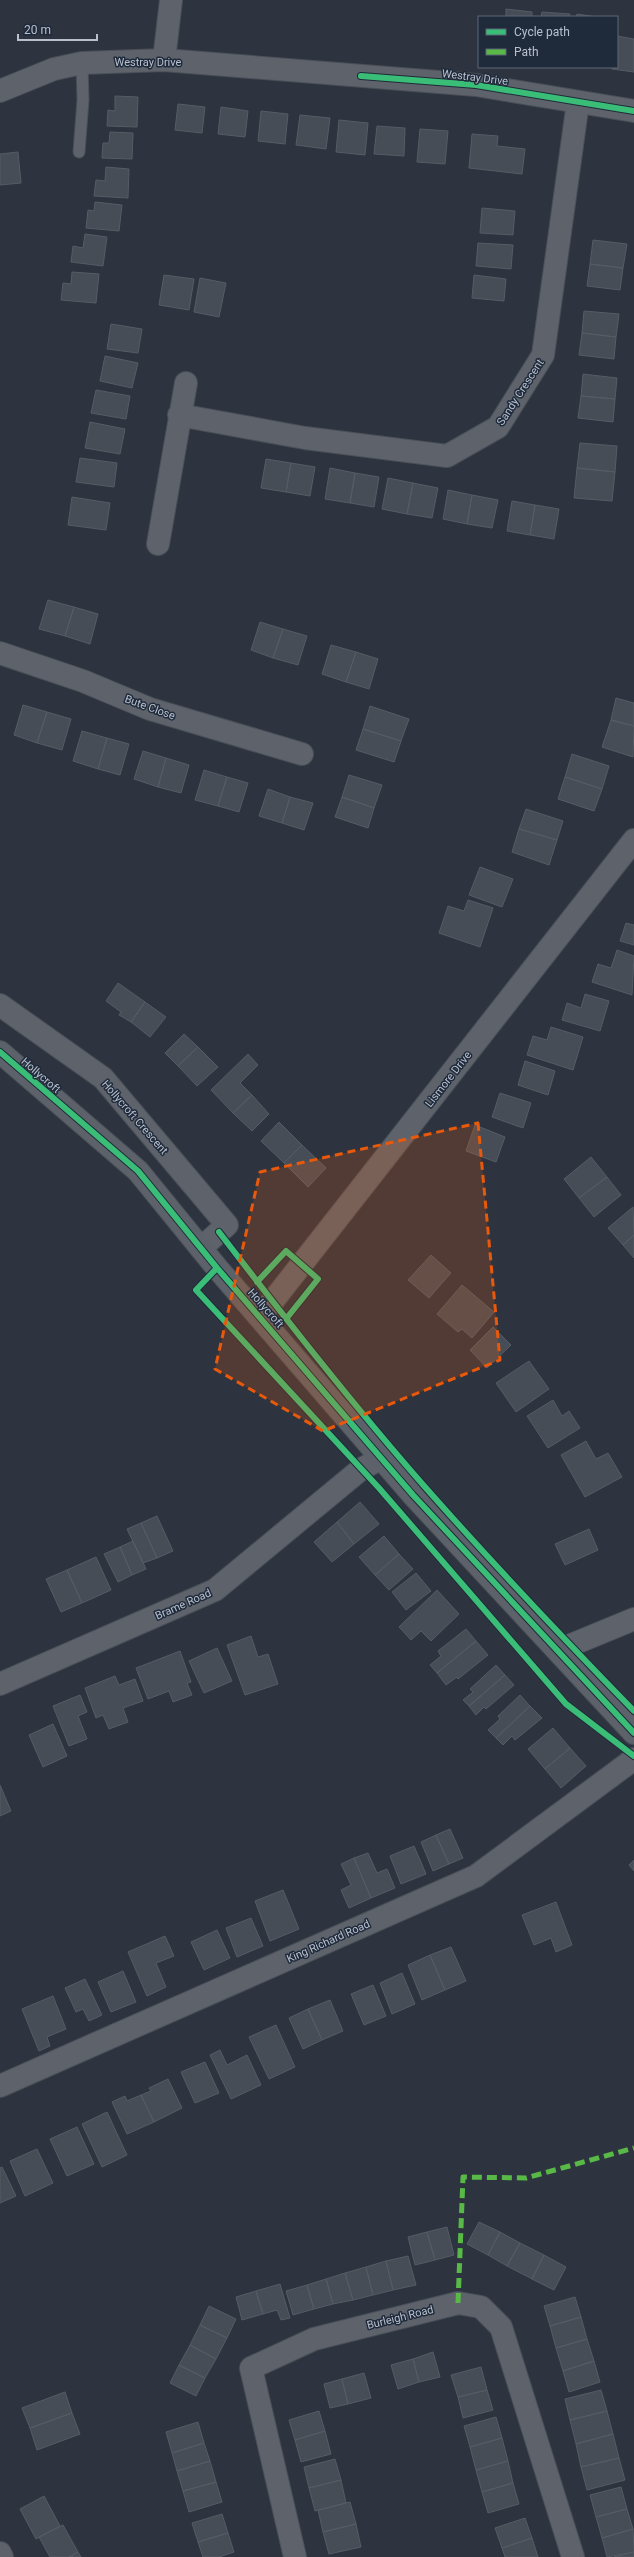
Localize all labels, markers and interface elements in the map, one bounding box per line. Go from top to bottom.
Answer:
scale bar [18,16,97,42]
legend [478,16,618,68]
text: 20 m [24,23,51,37]
text: Cycle path [514,25,570,39]
text: Path [514,45,539,59]
street label: Westray Drive [115,56,182,69]
street label: Westray Drive [441,67,509,88]
street label: Sandy Crescent [494,356,547,428]
street label: Bute Close [123,692,177,723]
street label: Lismore Drive [423,1049,474,1110]
street label: Hollycroft [18,1055,63,1096]
street label: Hollycroft Crescent [99,1078,171,1157]
street label: Hollycroft [245,1286,286,1331]
street label: Brame Road [153,1586,213,1623]
street label: King Richard Road [285,1917,372,1966]
street label: Burleigh Road [366,2303,435,2332]

